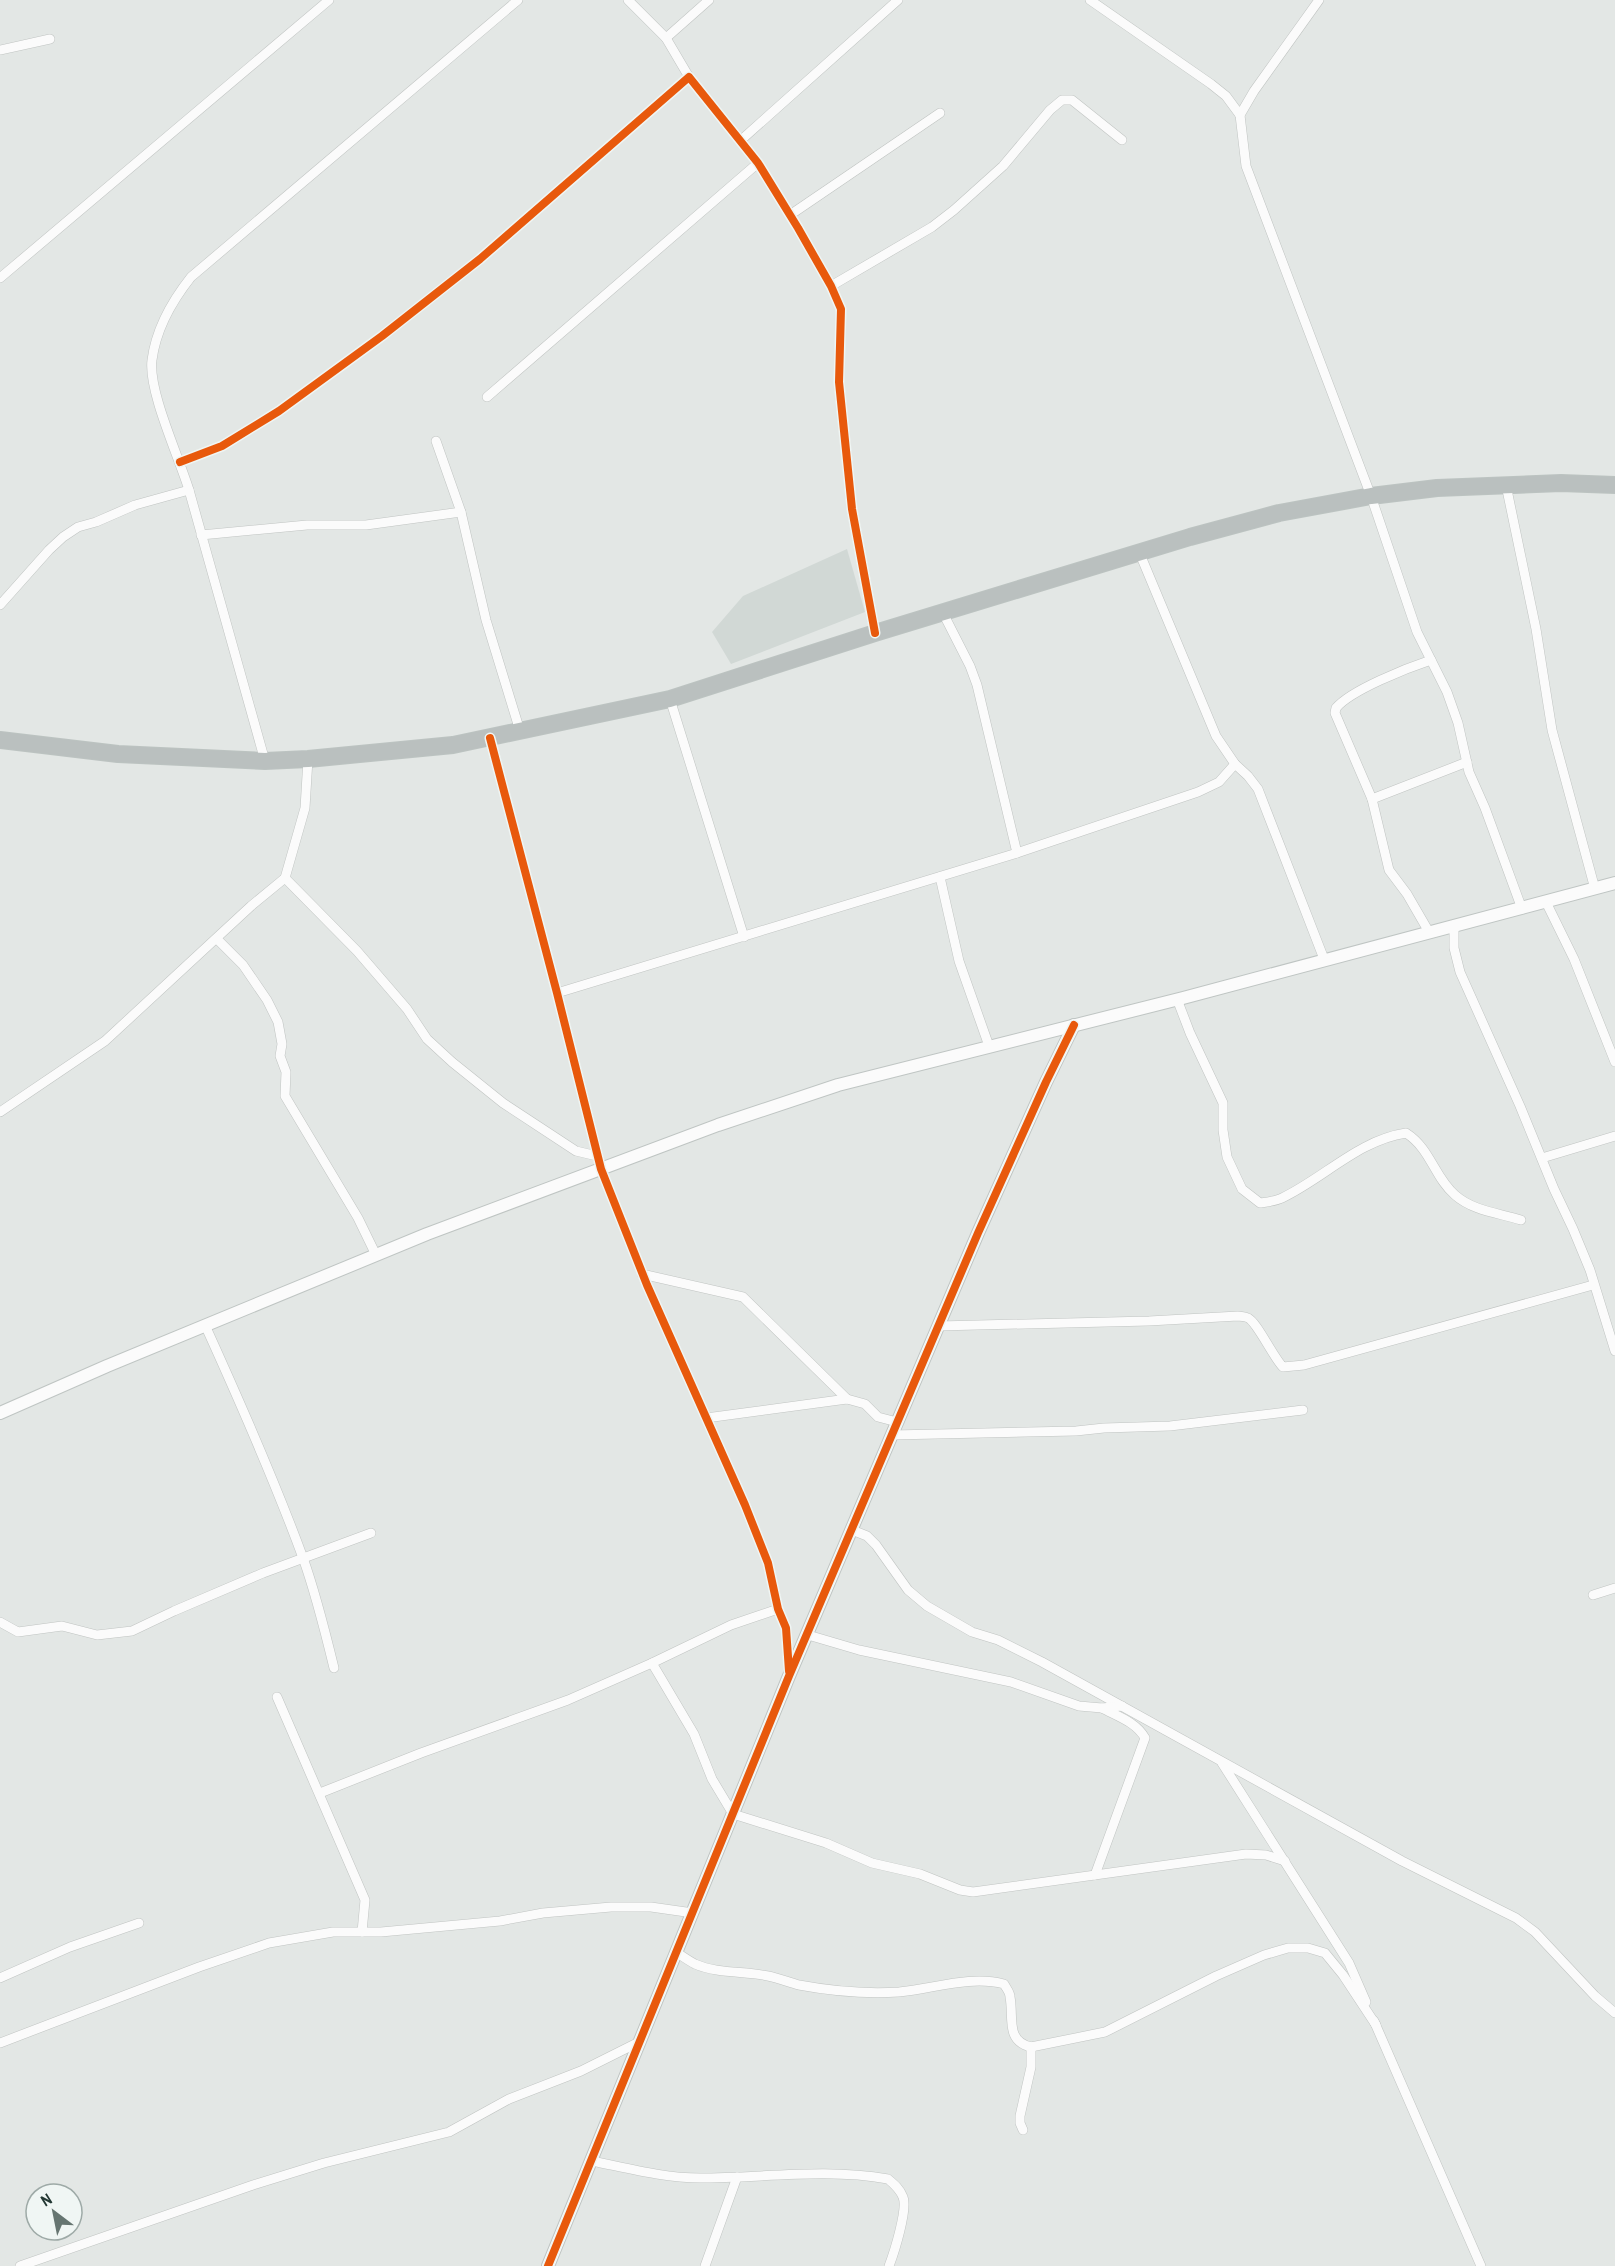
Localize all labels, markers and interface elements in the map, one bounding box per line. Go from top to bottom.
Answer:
north arrow [24,2182,84,2242]
text: N [36,2187,56,2211]

